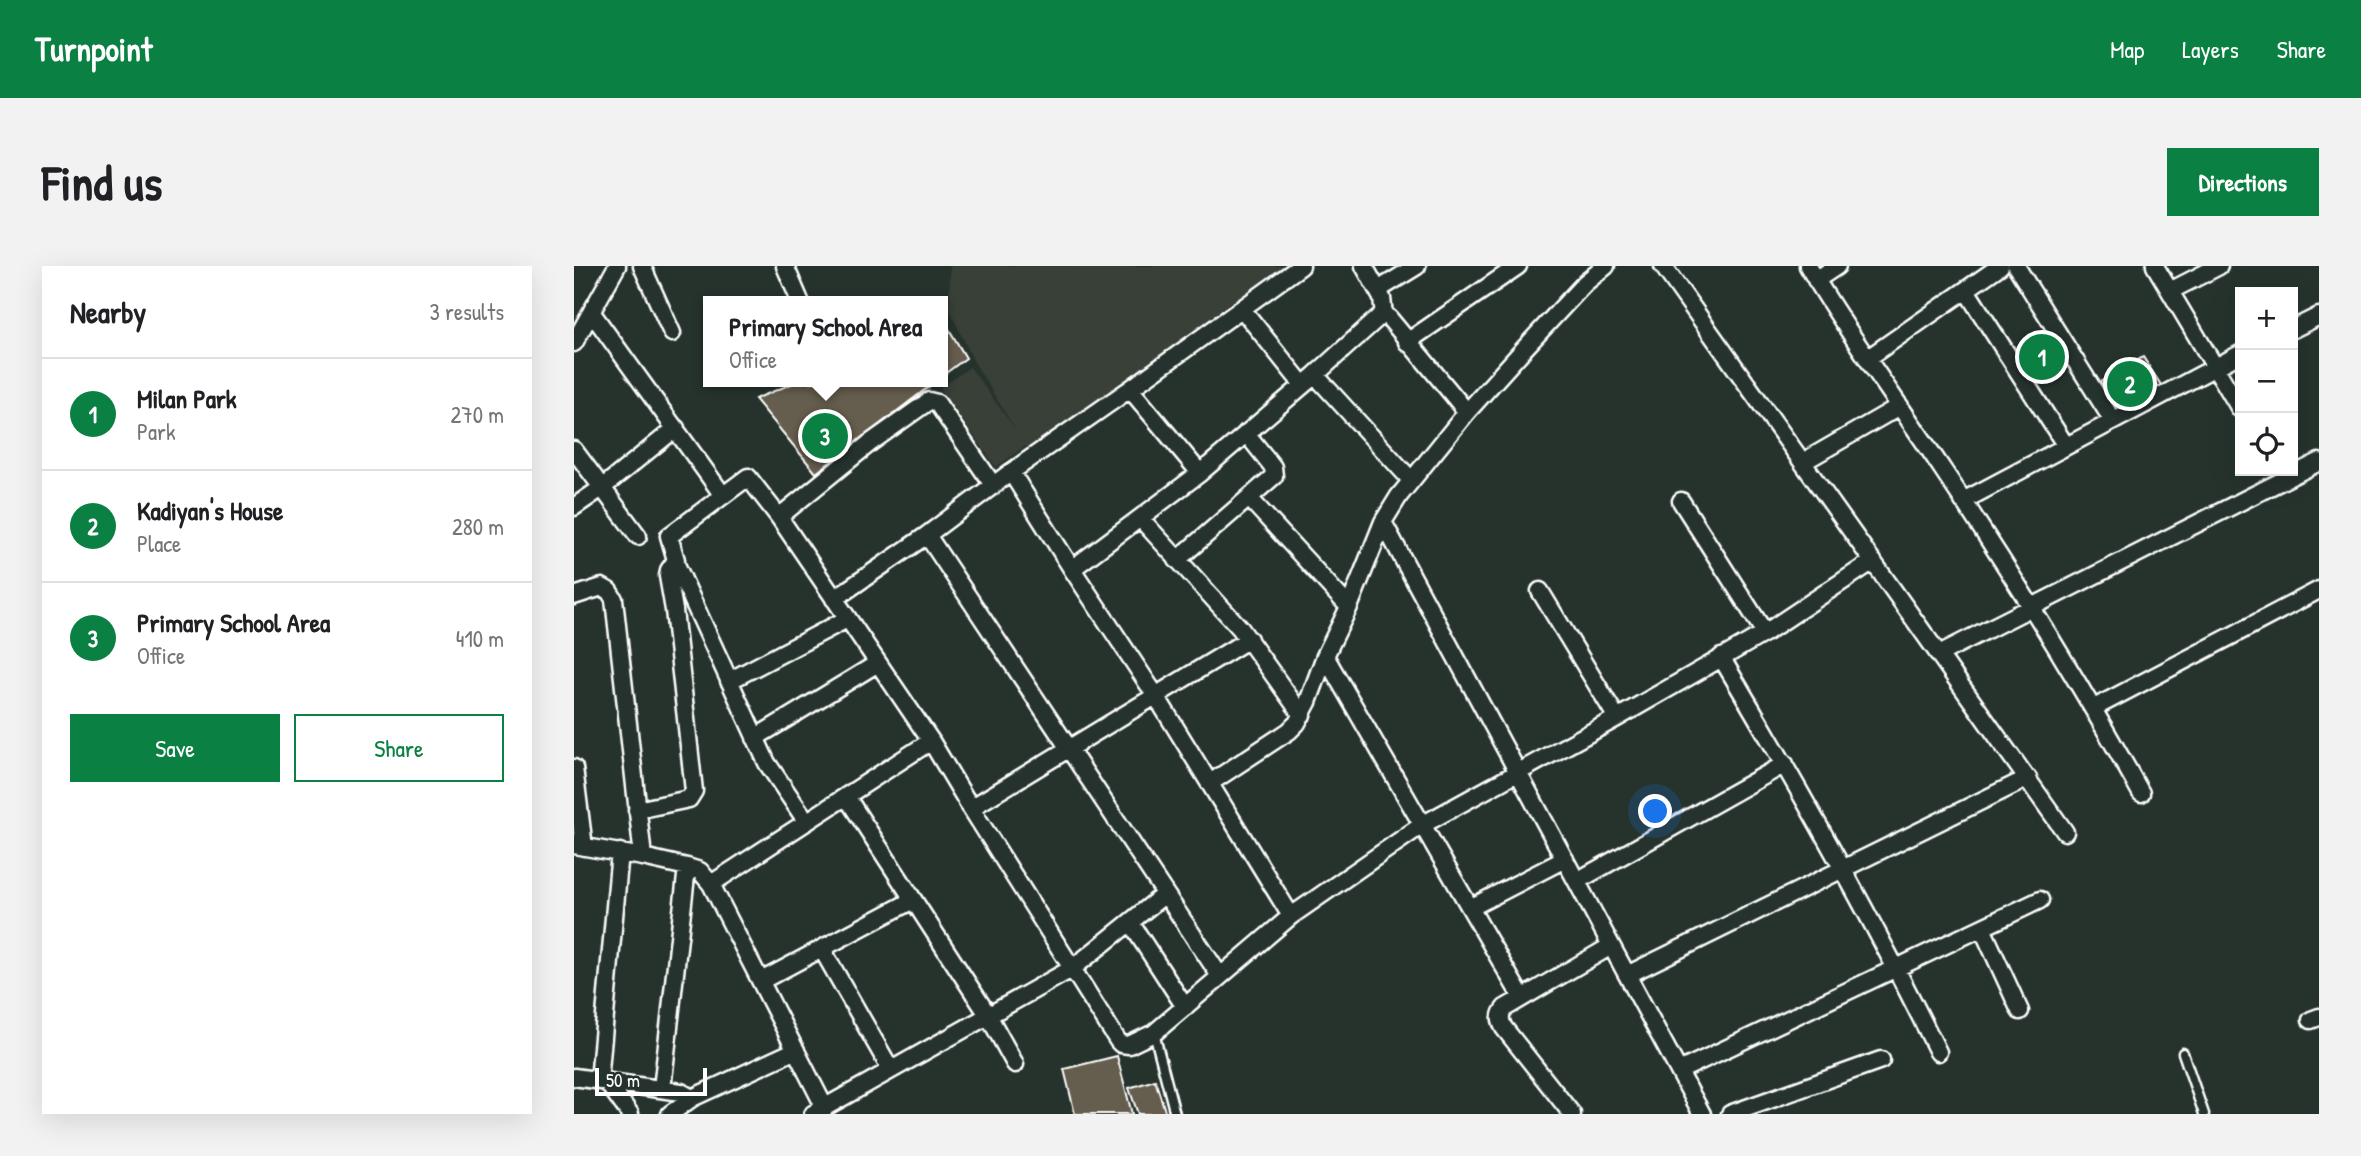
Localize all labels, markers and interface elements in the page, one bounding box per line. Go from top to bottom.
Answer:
text: Turnpoint [35,27,152,71]
text: Map [2110,33,2144,65]
text: Layers [2182,33,2239,65]
text: Share [2277,33,2326,65]
button: Directions [2167,148,2319,216]
text: Find us [42,149,162,215]
map controls [2235,287,2298,476]
button: + [2235,287,2298,350]
text: Nearby [70,292,146,332]
text: 3 results [429,296,504,327]
popup [703,296,948,387]
text: Primary School Area [729,309,922,344]
pin: 1 [2019,331,2065,383]
text: Office [729,344,777,375]
button: − [2235,350,2298,413]
pin: 2 [2107,358,2153,410]
text: Milan Park [137,381,237,416]
text: 1 [89,399,97,430]
text: 270 m [451,399,504,430]
pin: 3 [802,410,848,462]
button: locate [2235,413,2298,476]
text: Park [137,416,175,447]
text: Kadiyan's House [137,493,283,528]
text: 2 [88,511,98,542]
text: 280 m [452,511,504,542]
text: Place [137,528,181,559]
text: Primary School Area [137,605,330,640]
text: 3 [88,623,98,654]
text: 410 m [456,623,504,654]
text: Office [137,640,185,671]
button: Save [70,714,280,782]
button: Share [294,714,504,782]
your location [1638,794,1672,828]
scale bar [595,1065,707,1097]
text: 50 m [606,1067,640,1093]

